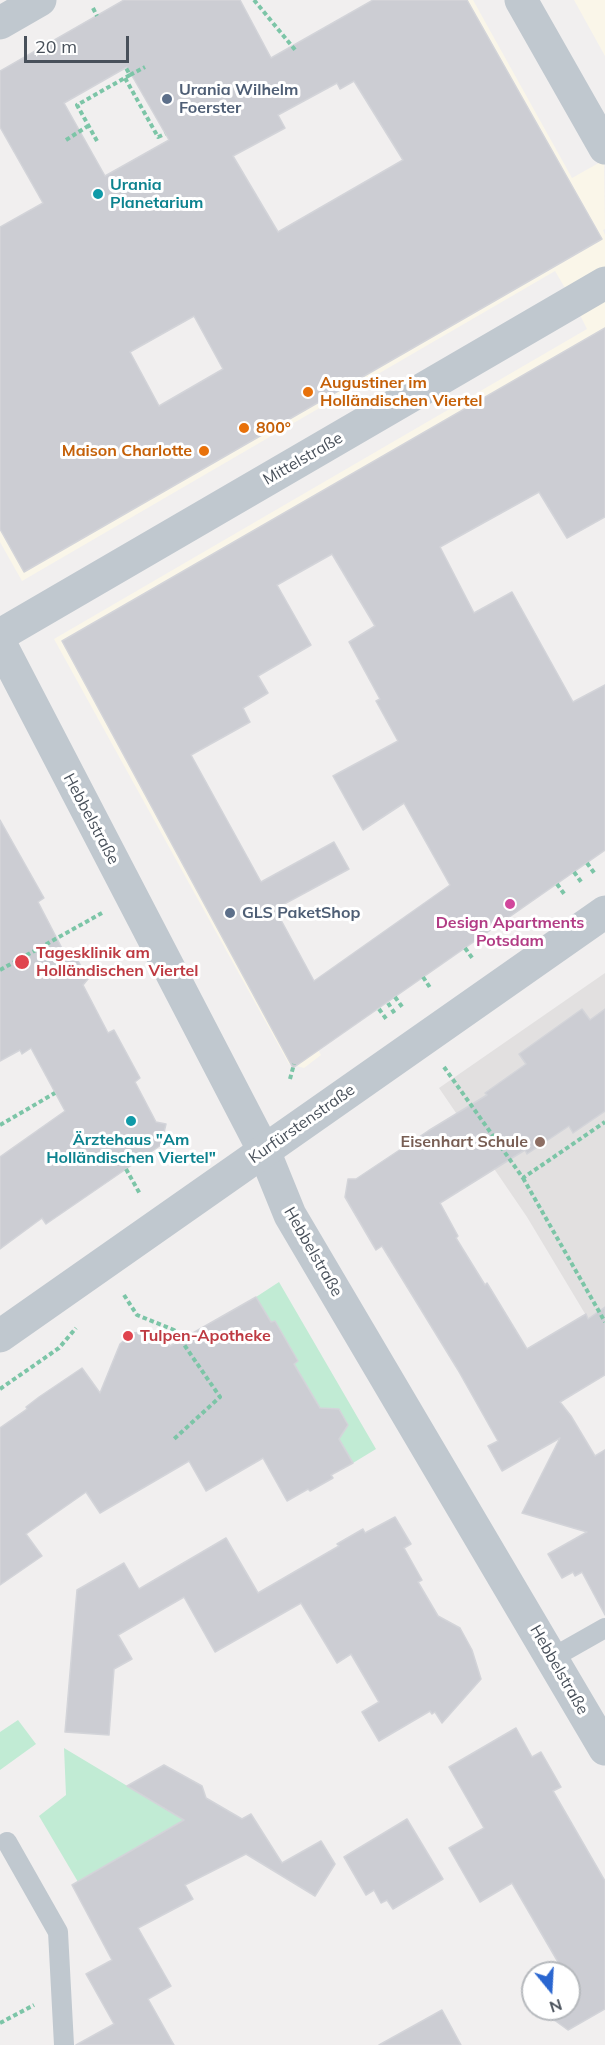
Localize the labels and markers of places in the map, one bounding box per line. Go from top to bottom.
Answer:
place label: Urania Wilhelm Foerster [179,80,298,118]
marker: Urania Wilhelm Foerster [160,92,174,106]
place label: Urania Planetarium [110,175,204,213]
marker: Urania Planetarium [91,187,105,201]
place label: Augustiner im Holländischen Viertel [320,373,483,411]
marker: Augustiner im Holländischen Viertel [301,385,315,399]
place label: 800° [256,418,291,438]
marker: 800° [237,421,251,435]
place label: Maison Charlotte [62,441,192,461]
marker: Maison Charlotte [197,444,211,458]
marker: Design Apartments Potsdam [503,897,517,911]
place label: GLS PaketShop [242,903,360,923]
marker: GLS PaketShop [223,906,237,920]
place label: Design Apartments Potsdam [436,913,584,951]
place label: Tagesklinik am Holländischen Viertel [36,943,199,981]
marker: Tagesklinik am Holländischen Viertel [13,953,31,971]
marker: Ärztehaus "Am Holländischen Viertel" [124,1114,138,1128]
place label: Ärztehaus "Am Holländischen Viertel" [46,1130,216,1168]
place label: Eisenhart Schule [401,1132,528,1152]
marker: Eisenhart Schule [533,1135,547,1149]
place label: Tulpen-Apotheke [140,1326,271,1346]
marker: Tulpen-Apotheke [121,1329,135,1343]

